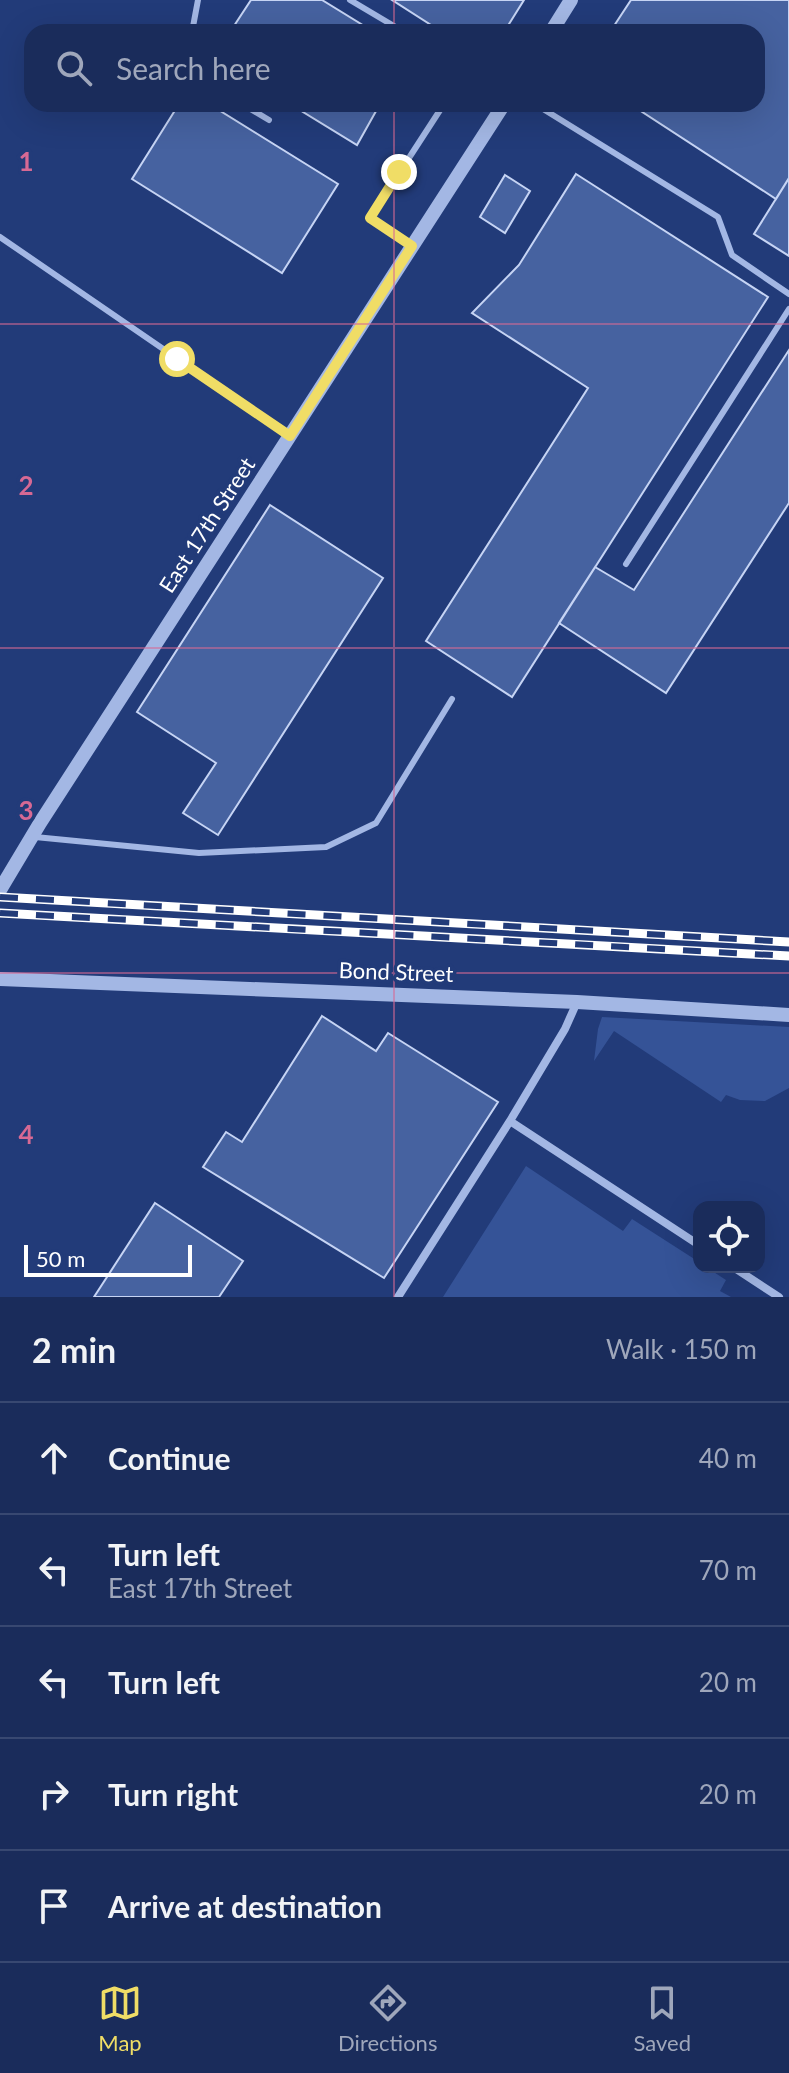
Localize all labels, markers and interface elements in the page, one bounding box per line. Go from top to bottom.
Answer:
search box [24,24,765,112]
icon: search [52,46,96,90]
text: Search here [116,50,271,86]
text: 1 [18,145,34,177]
route end [381,154,417,190]
route start [159,341,195,377]
street label: East 17th Street [153,452,260,597]
text: 2 [18,469,34,501]
text: 3 [18,794,34,826]
street label: Bond Street [338,956,454,987]
text: 4 [18,1118,34,1150]
map controls [693,1201,765,1273]
button: locate [693,1201,765,1273]
scale bar [24,1241,192,1277]
text: 50 m [36,1245,85,1272]
text: 2 min [32,1329,116,1370]
text: Walk · 150 m [606,1333,757,1365]
icon: ahead [32,1436,76,1480]
text: Continue [108,1440,231,1476]
text: 40 m [699,1442,757,1474]
text: Turn left [108,1536,220,1572]
icon: left [32,1548,76,1592]
text: 70 m [699,1554,757,1586]
text: East 17th Street [108,1572,292,1604]
icon: left [32,1660,76,1704]
text: Turn left [108,1664,220,1700]
text: 20 m [699,1666,757,1698]
icon: right [32,1772,76,1816]
text: Turn right [108,1776,238,1812]
text: 20 m [699,1778,757,1810]
icon: arrive [32,1884,76,1928]
text: Arrive at destination [108,1888,382,1924]
tab: Map [98,1981,142,2056]
tab: Directions [338,1981,437,2056]
tab: Saved [633,1981,691,2056]

